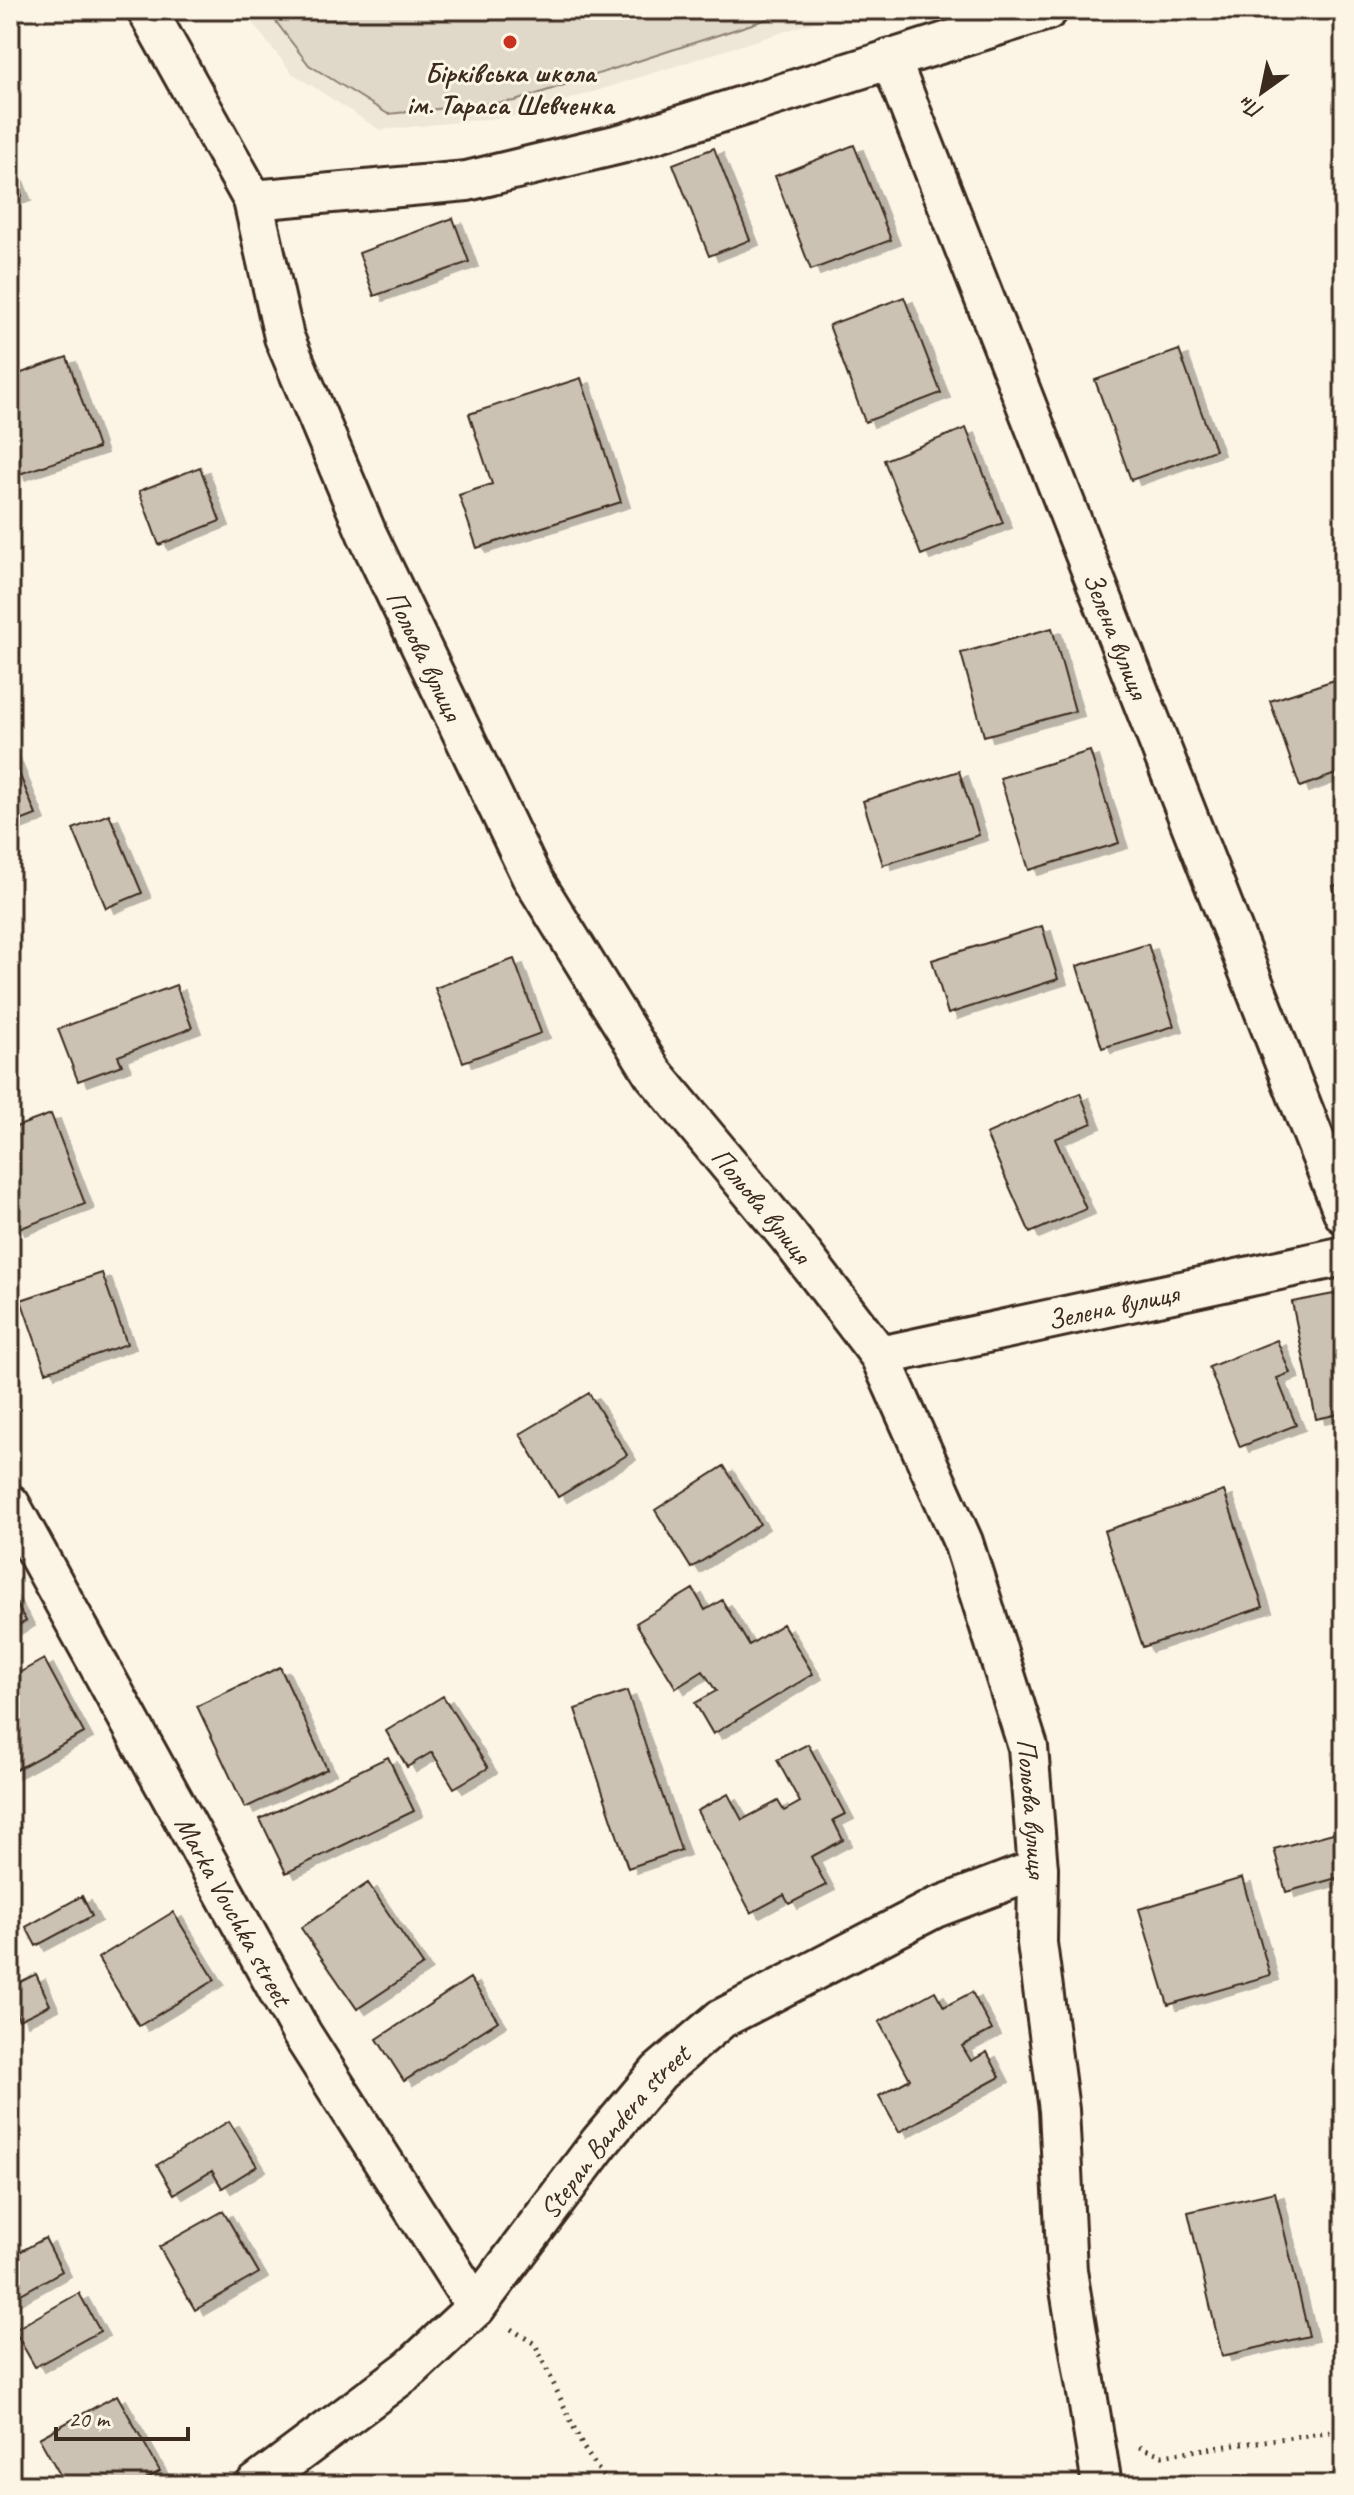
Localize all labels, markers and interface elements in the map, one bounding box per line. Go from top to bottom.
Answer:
marker: Бірківська школа ім. Тараса Шевченка [501,33,519,51]
north arrow [1222,52,1302,132]
place label: Бірківська школа ім. Тараса Шевченка [407,55,616,122]
text: Пн [1233,89,1269,126]
street label: Зелена вулиця [1076,567,1158,706]
street label: Польова вулиця [379,585,472,728]
street label: Польова вулиця [704,1140,821,1272]
street label: Зелена вулиця [1044,1275,1184,1337]
street label: Польова вулиця [1009,1737,1055,1881]
street label: Marka Vovchka street [167,1810,301,2014]
street label: Stepan Bandera street [532,2035,699,2226]
scale bar [56,2391,188,2441]
text: 20 m [68,2404,111,2434]

